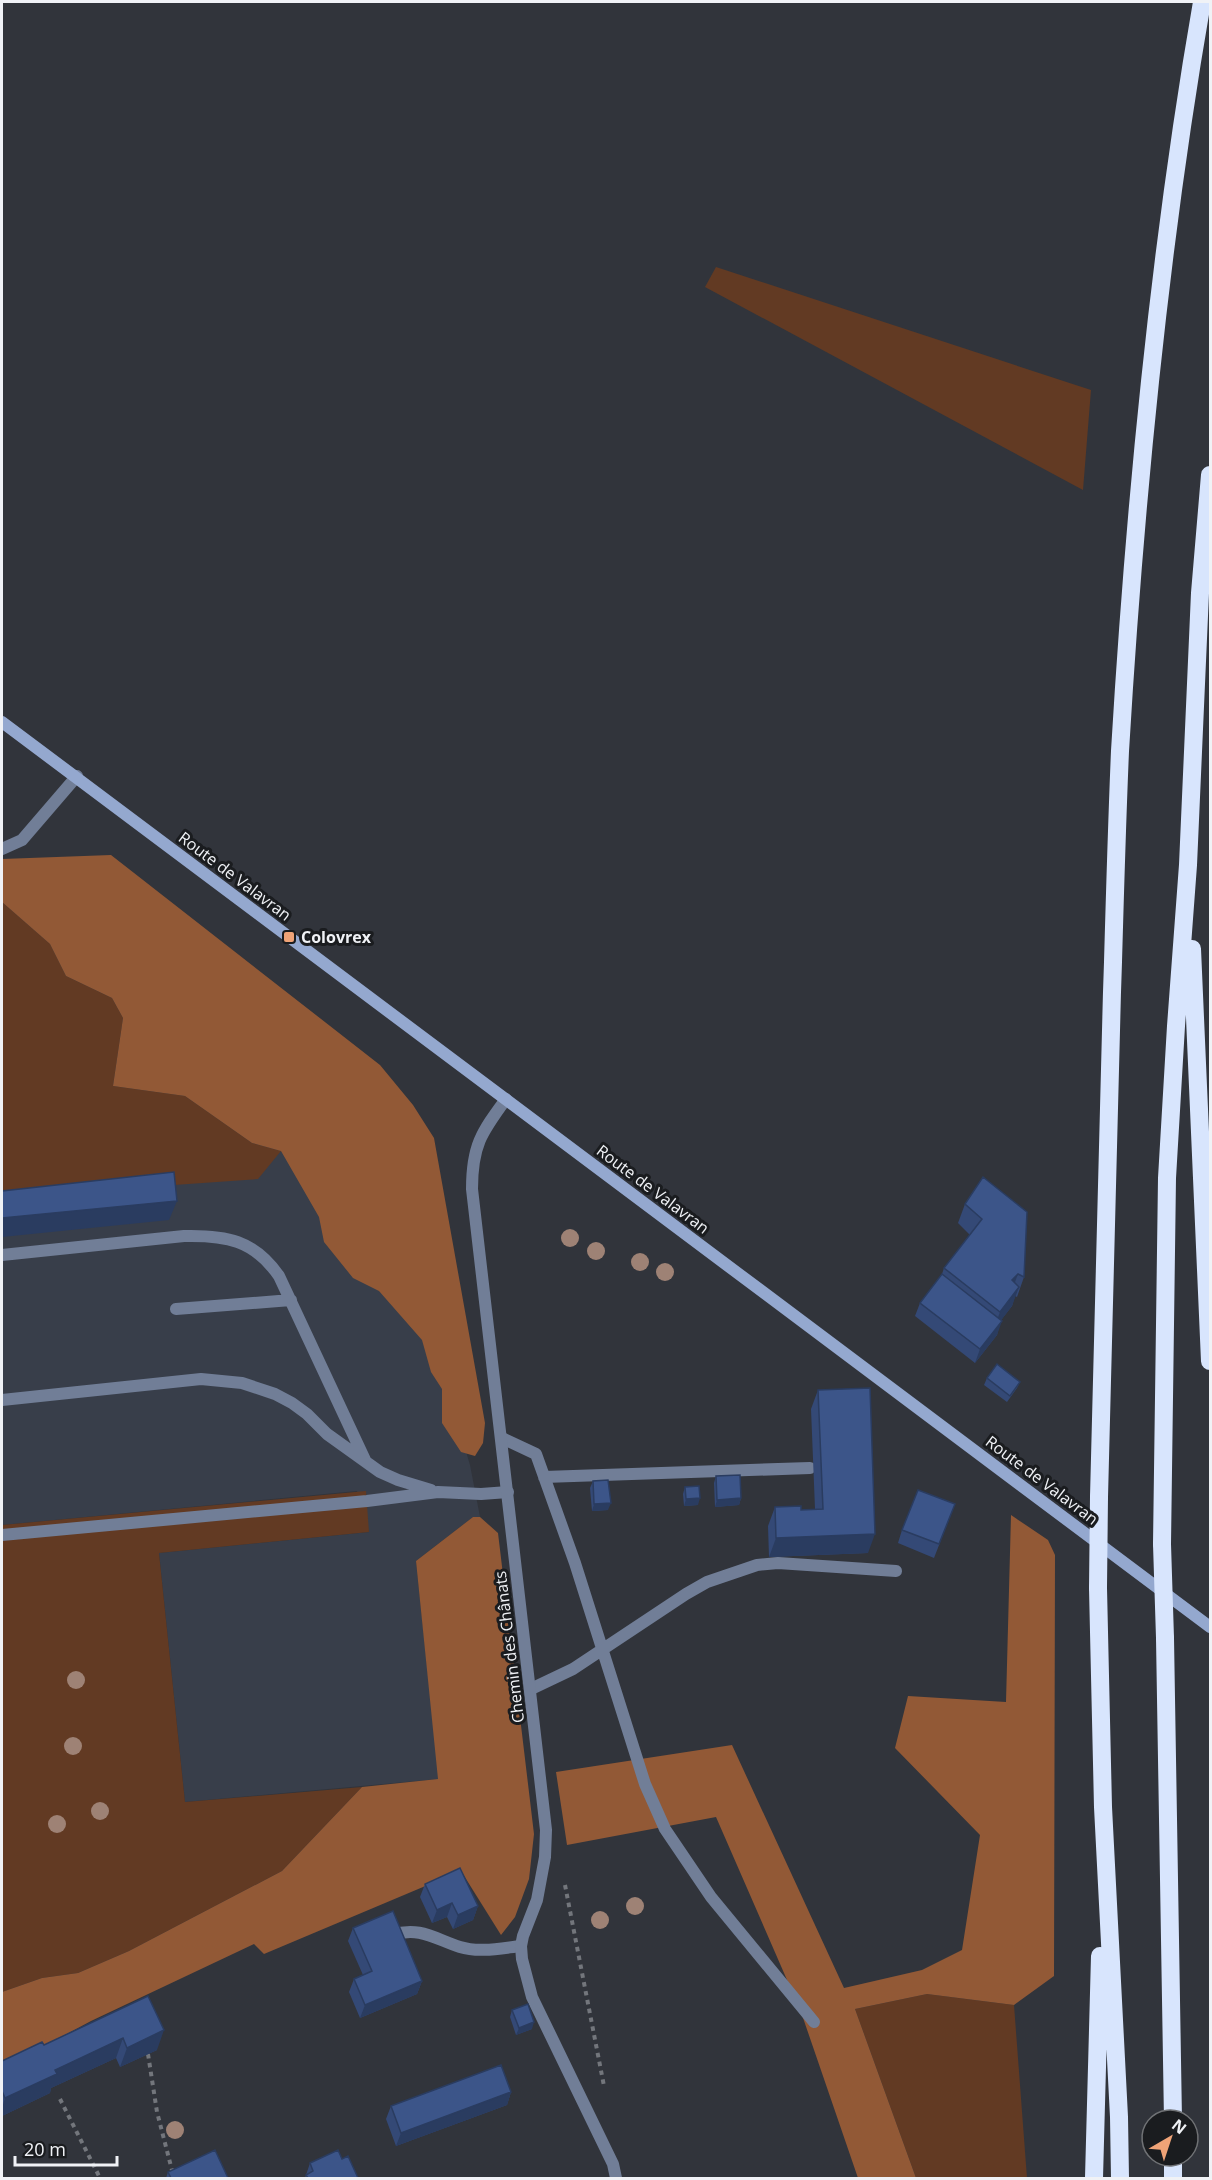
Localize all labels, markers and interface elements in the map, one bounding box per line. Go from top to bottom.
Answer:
street label: Route de Valavran [174,826,296,926]
place label: Colovrex [301,926,372,948]
marker: Colovrex [282,930,296,944]
street label: Route de Valavran [592,1139,714,1239]
street label: Route de Valavran [981,1430,1103,1530]
street label: Chemin des Chânats [489,1570,529,1724]
north arrow [1140,2108,1200,2168]
text: N [1167,2114,1191,2139]
scale bar [15,2129,117,2167]
text: 20 m [24,2137,66,2161]

